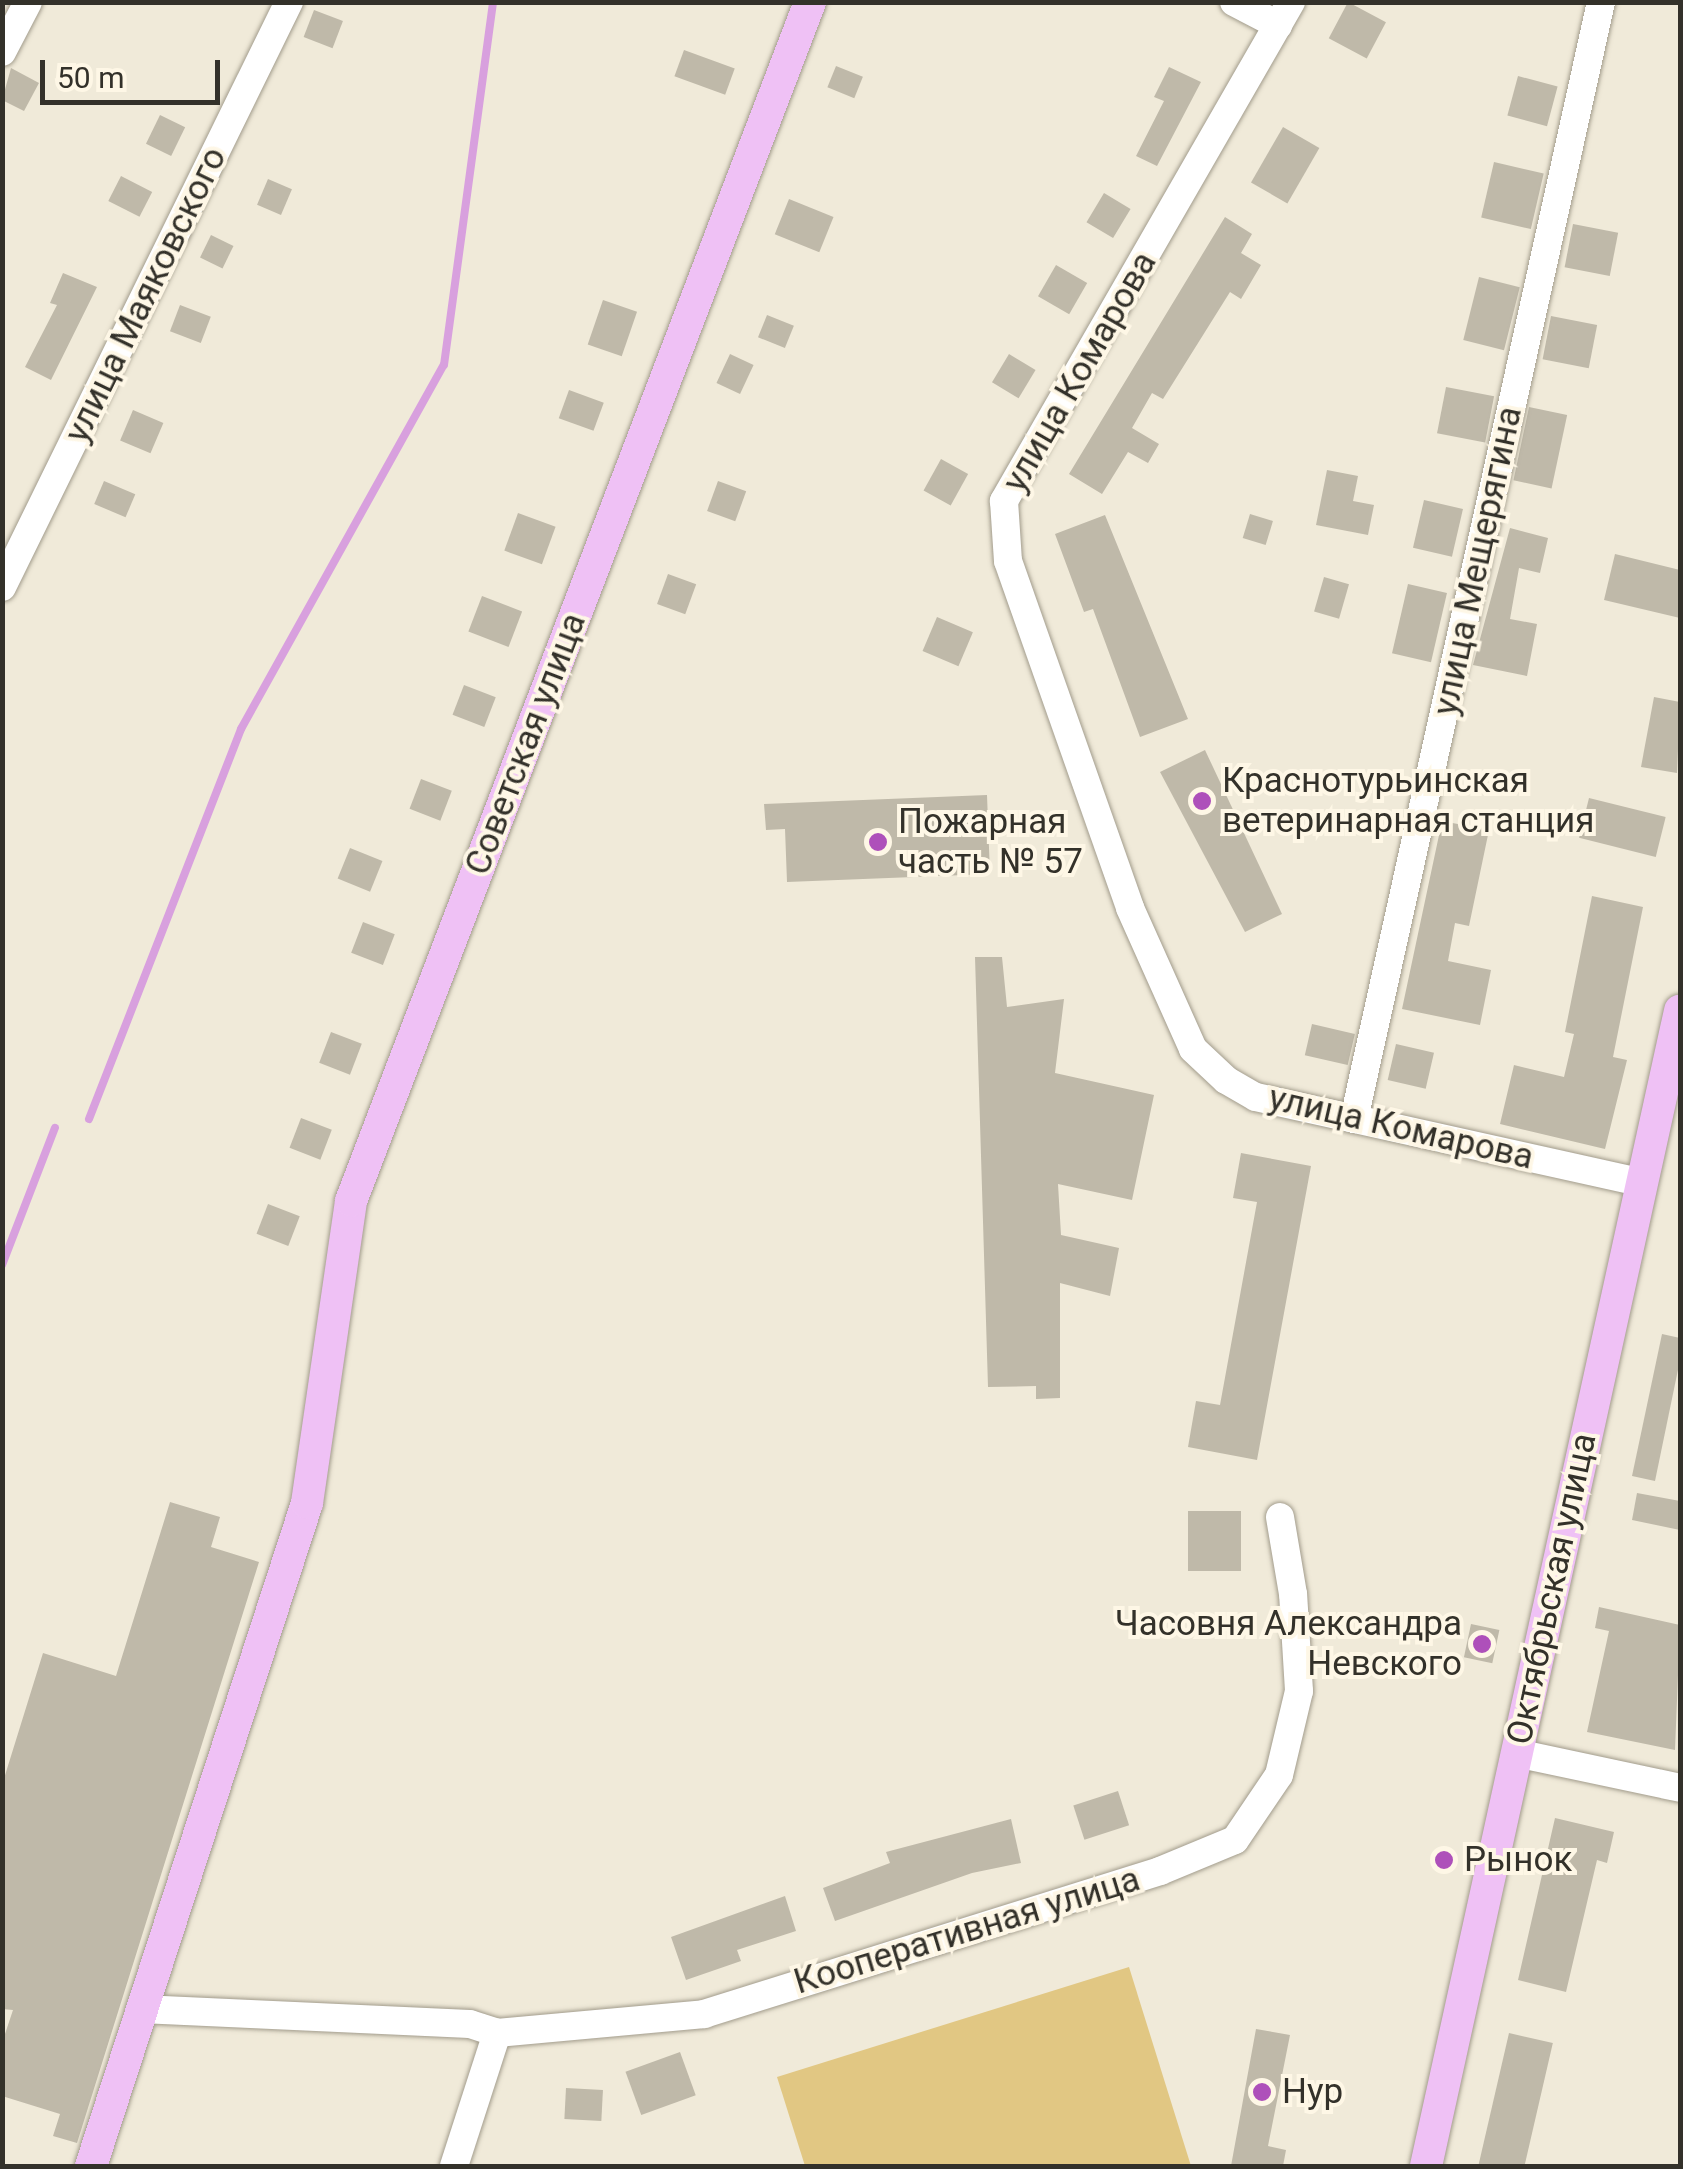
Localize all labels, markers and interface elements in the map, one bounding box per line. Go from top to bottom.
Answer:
scale bar [45,40,225,102]
text: 50 m [57,60,124,95]
street label: улица Маяковского [56,141,236,449]
street label: улица Комарова [994,244,1166,500]
street label: улица Мещерягина [1425,403,1531,719]
street label: Советская улица [457,607,595,881]
place label: Краснотурьинская ветеринарная станция [1222,760,1595,842]
marker: Краснотурьинская ветеринарная станция [1191,790,1213,812]
place label: Пожарная часть № 57 [898,801,1083,883]
marker: Пожарная часть № 57 [867,831,889,853]
street label: улица Комарова [1265,1077,1537,1179]
street label: Октябрьская улица [1499,1430,1605,1748]
place label: Часовня Александра Невского [1115,1603,1462,1685]
marker: Часовня Александра Невского [1471,1633,1493,1655]
place label: Рынок [1464,1839,1572,1881]
marker: Рынок [1433,1849,1455,1871]
street label: Кооперативная улица [789,1858,1145,2004]
place label: Нур [1282,2071,1343,2113]
marker: Нур [1251,2081,1273,2103]

